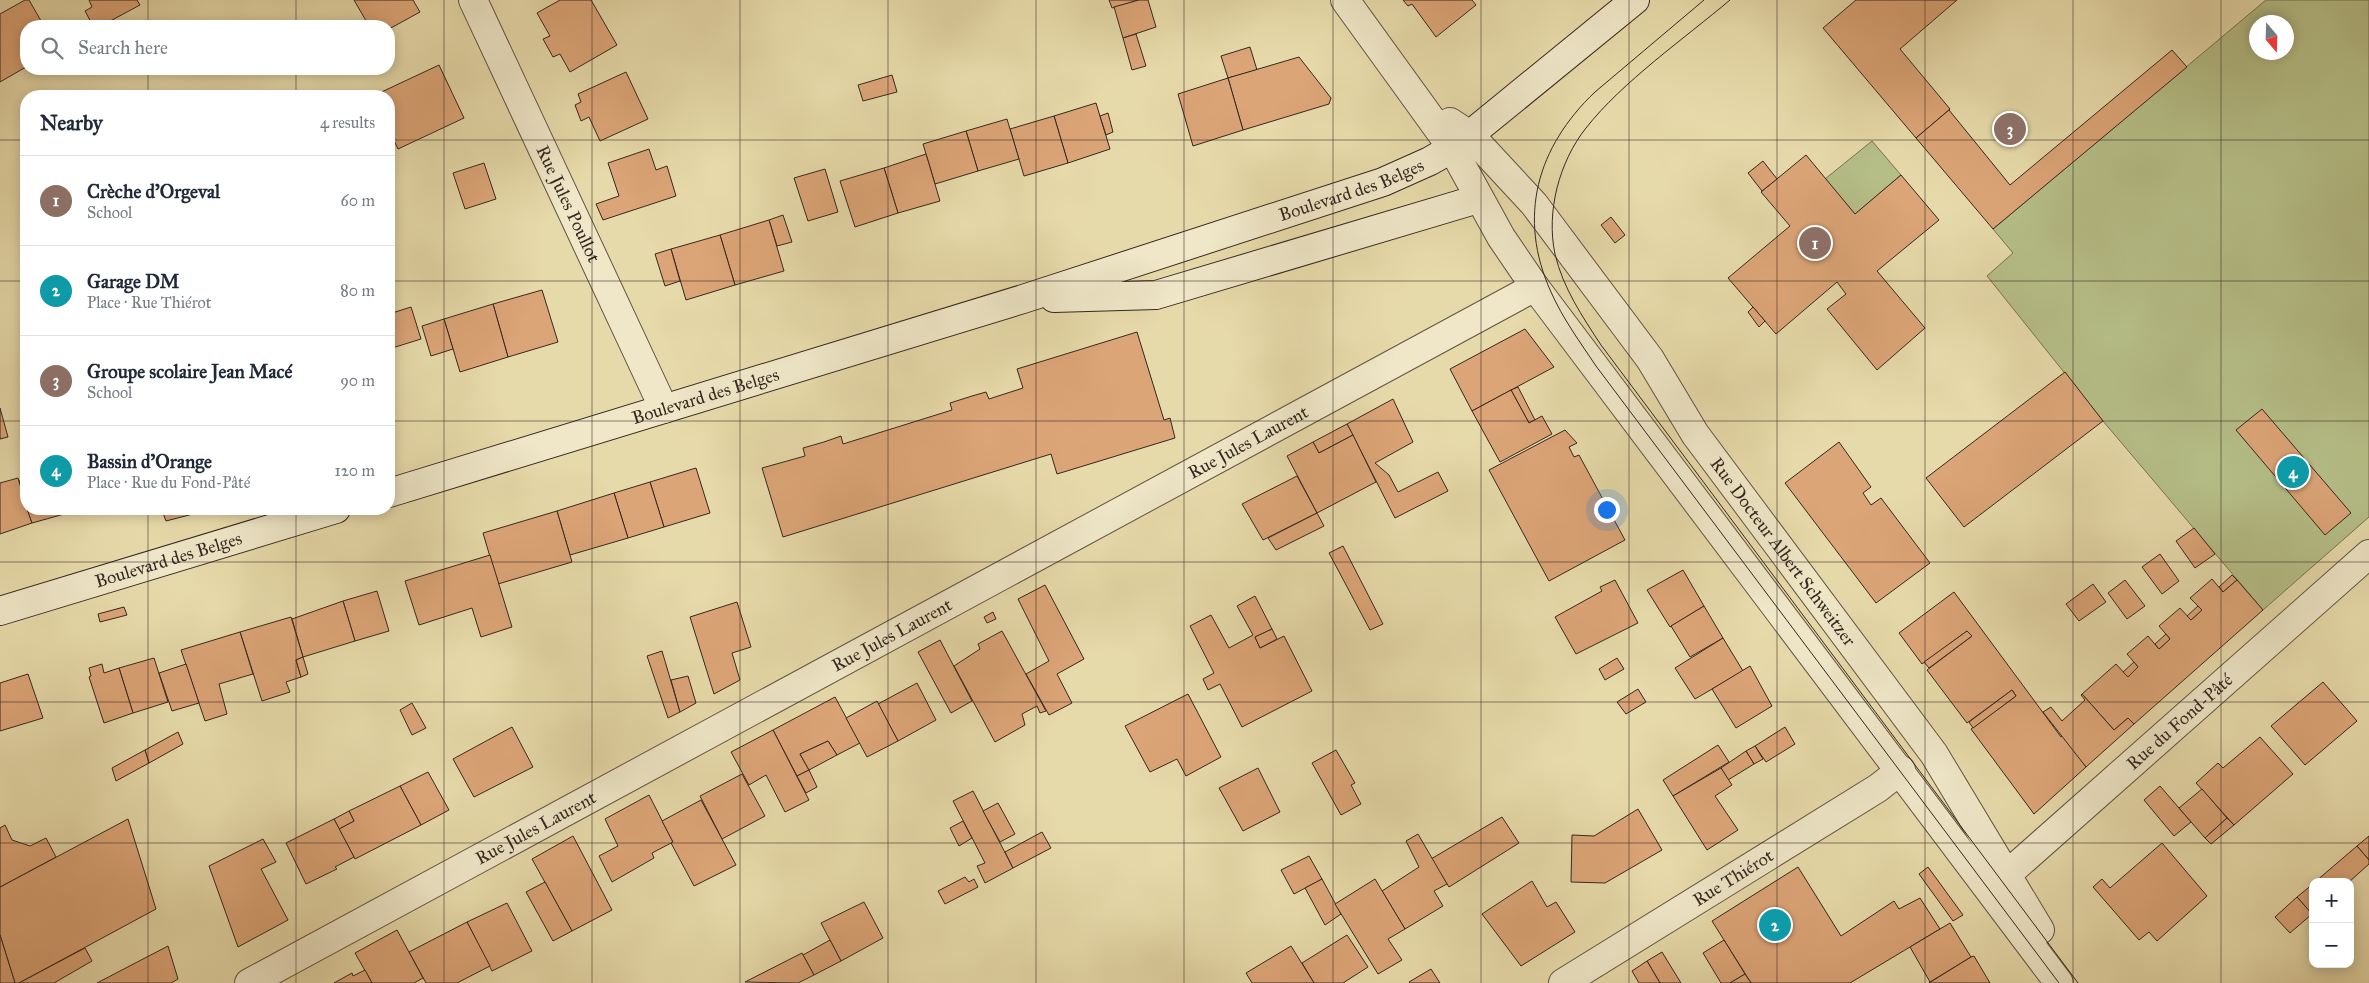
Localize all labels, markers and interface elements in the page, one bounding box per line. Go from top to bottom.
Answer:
north arrow [2249,15,2294,60]
search box [20,20,395,75]
icon: search [38,34,66,62]
text: Search here [78,36,168,59]
text: Nearby [40,110,103,136]
pin: 3 [1994,110,2026,148]
text: 4 results [320,113,375,132]
street label: Rue Jules Poullot [531,142,605,267]
street label: Boulevard des Belges [1276,154,1427,226]
text: Crèche d'Orgeval [87,180,220,203]
text: 1 [53,191,59,210]
text: 60 m [341,191,375,210]
text: School [87,203,132,222]
pin: 1 [1799,224,1831,262]
text: Garage DM [87,270,179,293]
text: 2 [52,281,60,300]
text: 80 m [340,281,375,300]
text: Place · Rue Thiérot [87,293,211,312]
text: Groupe scolaire Jean Macé [87,360,292,383]
street label: Boulevard des Belges [629,363,782,429]
text: 3 [53,371,59,390]
text: 90 m [340,371,375,390]
text: School [87,383,132,402]
street label: Rue Jules Laurent [1184,401,1313,484]
text: Bassin d'Orange [87,450,212,473]
street label: Rue Docteur Albert Schweitzer [1705,453,1861,651]
pin: 4 [2277,453,2309,491]
text: 4 [52,461,60,480]
text: 120 m [335,461,375,480]
text: Place · Rue du Fond-Pâté [87,473,250,492]
your location [1594,497,1620,523]
street label: Boulevard des Belges [92,527,245,593]
street label: Rue Jules Laurent [828,593,956,677]
street label: Rue du Fond-Pâté [2122,668,2238,774]
street label: Rue Jules Laurent [472,786,600,869]
street label: Rue Thiérot [1689,844,1778,911]
map controls [2309,878,2354,968]
button: + [2309,878,2354,923]
pin: 2 [1759,906,1791,944]
button: − [2309,923,2354,968]

